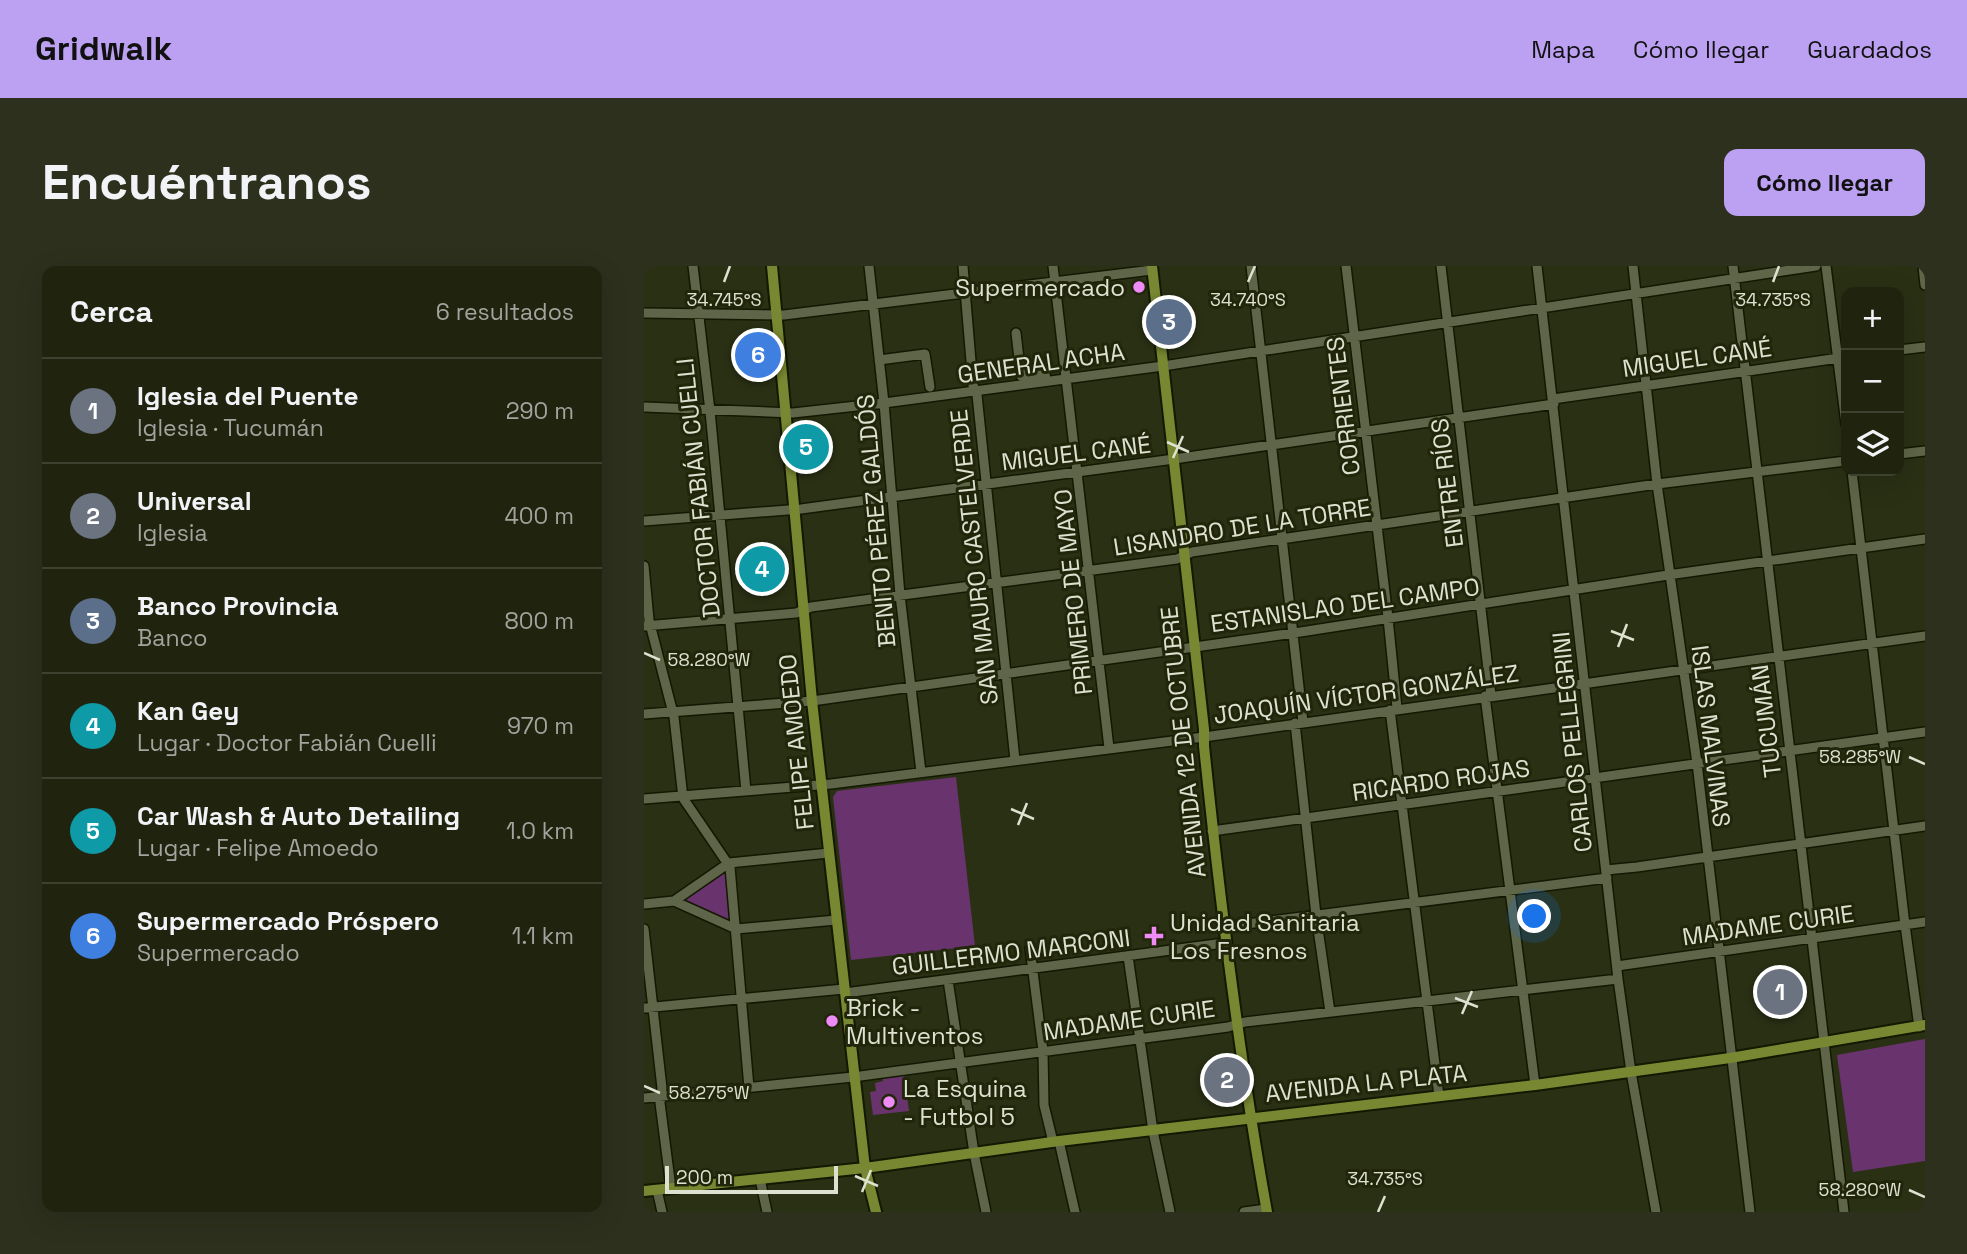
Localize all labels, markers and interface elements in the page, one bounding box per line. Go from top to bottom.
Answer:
text: Gridwalk [35,28,172,70]
text: Mapa [1531,34,1595,65]
text: Cómo llegar [1633,34,1769,65]
text: Guardados [1807,34,1932,65]
button: Cómo llegar [1724,149,1925,216]
text: Encuéntranos [42,151,371,213]
place label: Supermercado [955,272,1125,303]
marker: Supermercado [1131,279,1147,295]
map controls [1841,287,1904,476]
button: + [1841,287,1904,350]
text: 34.745°S [686,288,762,311]
text: 34.740°S [1210,288,1286,311]
text: 34.735°S [1735,288,1811,311]
text: Cerca [70,292,153,331]
pin: 3 [1146,296,1192,348]
text: 6 resultados [436,297,574,327]
pin: 6 [735,329,781,381]
street label: MIGUEL CANÉ [1620,332,1774,384]
street label: CORRIENTES [1319,335,1367,477]
street label: GENERAL ACHA [955,336,1127,390]
button: − [1841,350,1904,413]
street label: DOCTOR FABIÁN CUELLI [669,357,727,619]
text: Iglesia del Puente [137,379,358,413]
street label: BENITO PÉREZ GALDÓS [849,393,903,649]
text: 1 [88,396,98,426]
text: 290 m [506,396,574,426]
street label: SAN MAURO CASTELVERDE [943,408,1005,706]
text: Iglesia · Tucumán [137,413,324,443]
button: layers [1841,413,1904,476]
street label: ENTRE RÍOS [1424,417,1470,549]
pin: 5 [783,421,829,473]
street label: MIGUEL CANÉ [999,428,1153,478]
text: Universal [137,484,252,518]
street label: PRIMERO DE MAYO [1047,488,1099,696]
street label: LISANDRO DE LA TORRE [1111,491,1373,563]
text: 2 [86,501,100,531]
text: 400 m [504,501,574,531]
text: Iglesia [137,518,208,548]
pin: 4 [739,543,785,595]
street label: ESTANISLAO DEL CAMPO [1208,571,1482,639]
text: Banco Provincia [137,589,339,623]
street label: AVENIDA 12 DE OCTUBRE [1153,605,1213,879]
text: 3 [86,606,100,636]
text: 800 m [504,606,574,636]
text: Banco [137,623,208,653]
street label: CARLOS PELLEGRINI [1545,630,1599,854]
street label: ISLAS MALVINAS [1684,643,1738,829]
text: 58.280°W [668,648,751,671]
street label: FELIPE AMOEDO [771,653,821,831]
street label: JOAQUÍN VÍCTOR GONZÁLEZ [1211,657,1521,731]
street label: TUCUMÁN [1744,663,1788,779]
text: Kan Gey [137,694,239,728]
text: 4 [86,711,100,741]
text: 970 m [507,711,574,741]
text: Lugar · Doctor Fabián Cuelli [137,728,437,758]
text: 58.285°W [1819,745,1901,768]
street label: RICARDO ROJAS [1350,752,1532,808]
text: Car Wash & Auto Detailing [137,799,460,833]
text: 5 [86,816,100,846]
text: 1.0 km [506,816,574,846]
text: Lugar · Felipe Amoedo [137,833,379,863]
street label: MADAME CURIE [1680,898,1856,952]
your location [1517,899,1551,933]
text: Supermercado Próspero [137,904,439,938]
place label: Unidad Sanitaria Los Fresnos [1170,907,1360,966]
text: 6 [86,921,100,951]
text: 1.1 km [512,921,574,951]
street label: GUILLERMO MARCONI [890,922,1132,982]
marker: Unidad Sanitaria Los Fresnos [1144,926,1164,946]
text: Supermercado [137,938,300,968]
pin: 1 [1757,966,1803,1018]
place label: Brick - Multiventos [846,992,983,1051]
street label: MADAME CURIE [1041,993,1217,1047]
marker: Brick - Multiventos [824,1013,840,1029]
pin: 2 [1204,1054,1250,1106]
street label: AVENIDA LA PLATA [1263,1057,1469,1109]
place label: La Esquina - Futbol 5 [903,1073,1027,1132]
text: 58.275°W [669,1081,750,1104]
marker: La Esquina - Futbol 5 [881,1094,897,1110]
scale bar [665,1163,838,1195]
text: 200 m [676,1165,733,1190]
text: 34.735°S [1347,1167,1423,1190]
text: 58.280°W [1819,1178,1902,1201]

